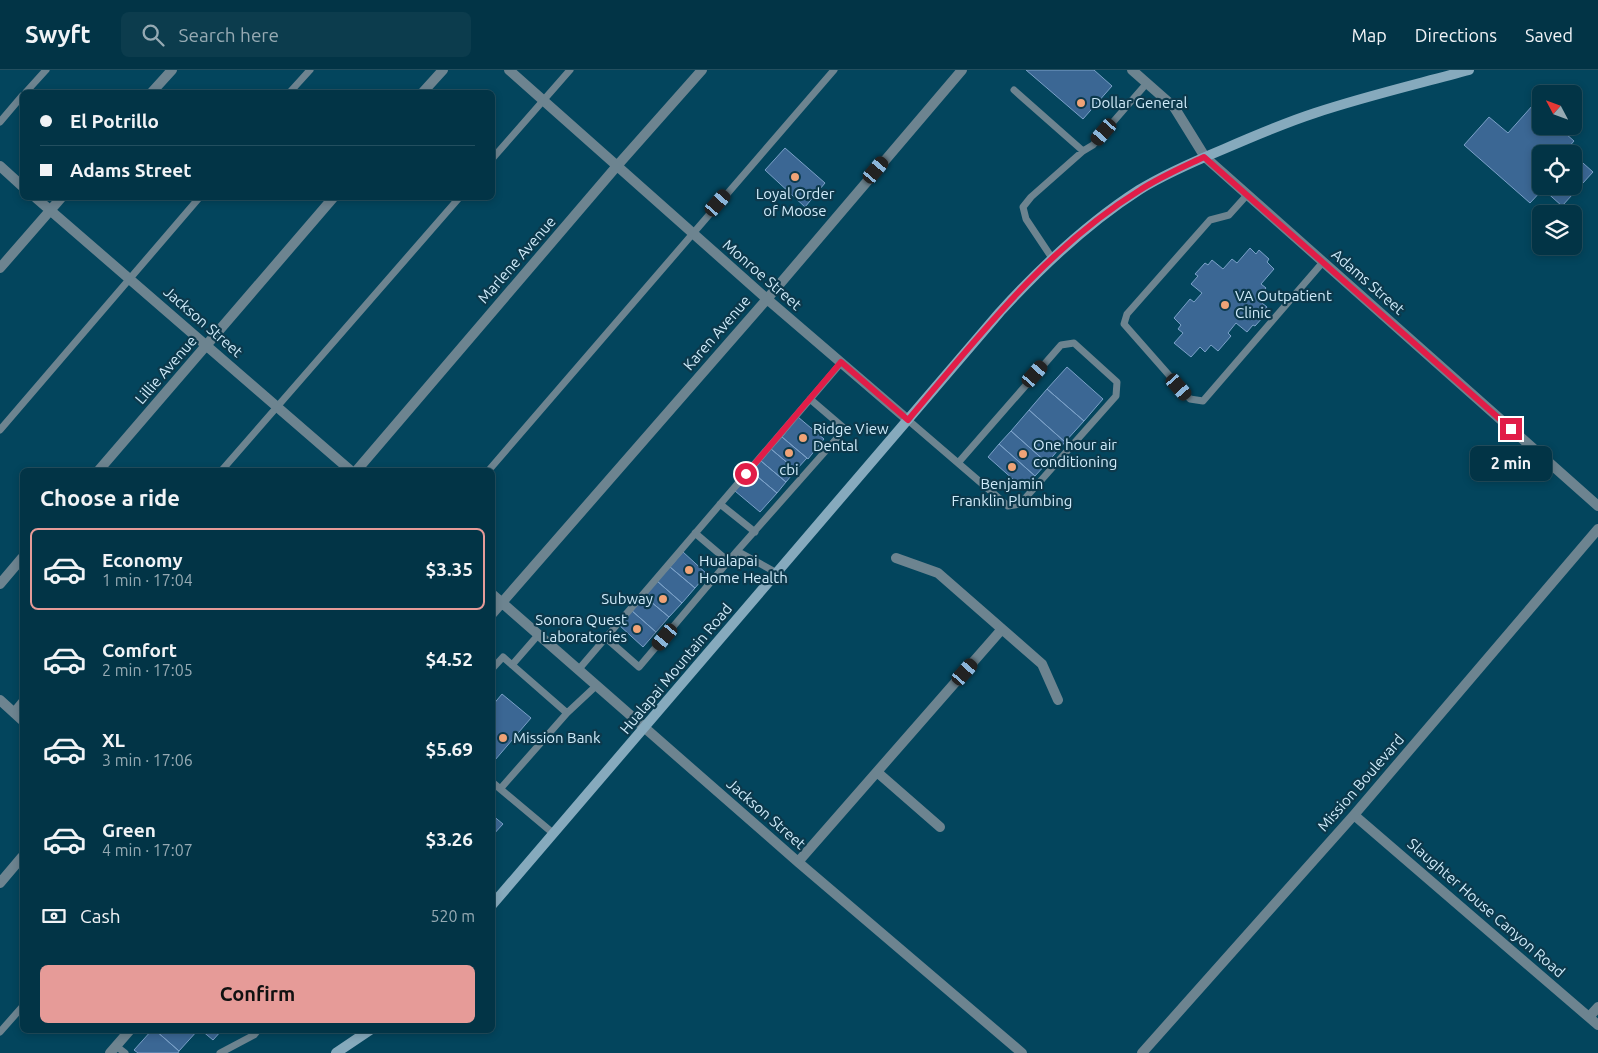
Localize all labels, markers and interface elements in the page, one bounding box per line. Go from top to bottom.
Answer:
search box [121,12,471,57]
text: Swyft [25,21,91,48]
icon: search [139,21,167,49]
text: Search here [179,24,279,46]
text: Map [1351,25,1387,45]
text: Directions [1415,25,1497,45]
text: Saved [1525,25,1573,45]
north arrow [1532,85,1582,135]
map controls [1532,85,1582,255]
place label: Dollar General [1091,94,1188,111]
marker: Dollar General [1075,97,1087,109]
text: El Potrillo [70,110,159,132]
car [1088,116,1119,148]
button: locate [1532,145,1582,195]
car [860,154,891,186]
text: Adams Street [70,159,191,181]
marker: Loyal Order of Moose [789,171,801,183]
place label: Loyal Order of Moose [756,185,835,219]
car [702,187,733,219]
button: layers [1532,205,1582,255]
street label: Marlene Avenue [474,213,559,307]
street label: Monroe Street [720,236,805,313]
street label: Adams Street [1328,245,1408,318]
street label: Jackson Street [160,283,246,361]
place label: VA Outpatient Clinic [1235,287,1332,321]
street label: Karen Avenue [680,292,754,373]
marker: VA Outpatient Clinic [1219,299,1231,311]
street label: Lillie Avenue [131,332,200,407]
car [1019,358,1050,390]
car [1163,371,1194,403]
route end [1500,418,1522,440]
place label: Ridge View Dental [813,420,889,454]
marker: Ridge View Dental [797,432,809,444]
place label: One hour air conditioning [1033,436,1117,470]
callout: 2 min [1470,446,1552,482]
marker: cbi [783,447,795,459]
marker: One hour air conditioning [1017,448,1029,460]
text: 2 min [1491,454,1531,472]
place label: cbi [779,461,799,478]
marker: Benjamin Franklin Plumbing [1006,461,1018,473]
route start [735,463,757,485]
place label: Benjamin Franklin Plumbing [952,475,1072,509]
text: Choose a ride [40,485,180,510]
icon: car [42,547,87,592]
text: Economy [102,549,183,571]
place label: Hualapai Home Health [699,552,788,586]
text: $3.35 [425,558,473,580]
marker: Hualapai Home Health [683,564,695,576]
text: 1 min · 17:04 [102,571,193,589]
place label: Subway [601,590,653,607]
marker: Subway [657,593,669,605]
street label: Hualapai Mountain Road [616,600,735,737]
place label: Sonora Quest Laboratories [535,611,627,645]
car [649,621,680,653]
marker: Sonora Quest Laboratories [631,623,643,635]
icon: car [42,637,87,682]
text: Comfort [102,639,177,661]
text: $4.52 [425,648,473,670]
car [949,656,980,688]
text: 2 min · 17:05 [102,661,193,679]
icon: car [42,727,87,772]
text: XL [102,729,125,751]
place label: Mission Bank [513,729,601,746]
street label: Mission Boulevard [1314,731,1407,835]
marker: Mission Bank [497,732,509,744]
text: $5.69 [425,738,473,760]
text: 3 min · 17:06 [102,751,193,769]
street label: Jackson Street [723,775,809,853]
icon: car [42,817,87,862]
text: Green [102,819,156,841]
text: $3.26 [425,828,473,850]
street label: Slaughter House Canyon Road [1404,835,1568,980]
text: 4 min · 17:07 [102,841,193,859]
icon: cash [40,902,68,930]
text: Cash [80,905,121,927]
text: 520 m [430,907,475,925]
button: Confirm [40,965,475,1023]

